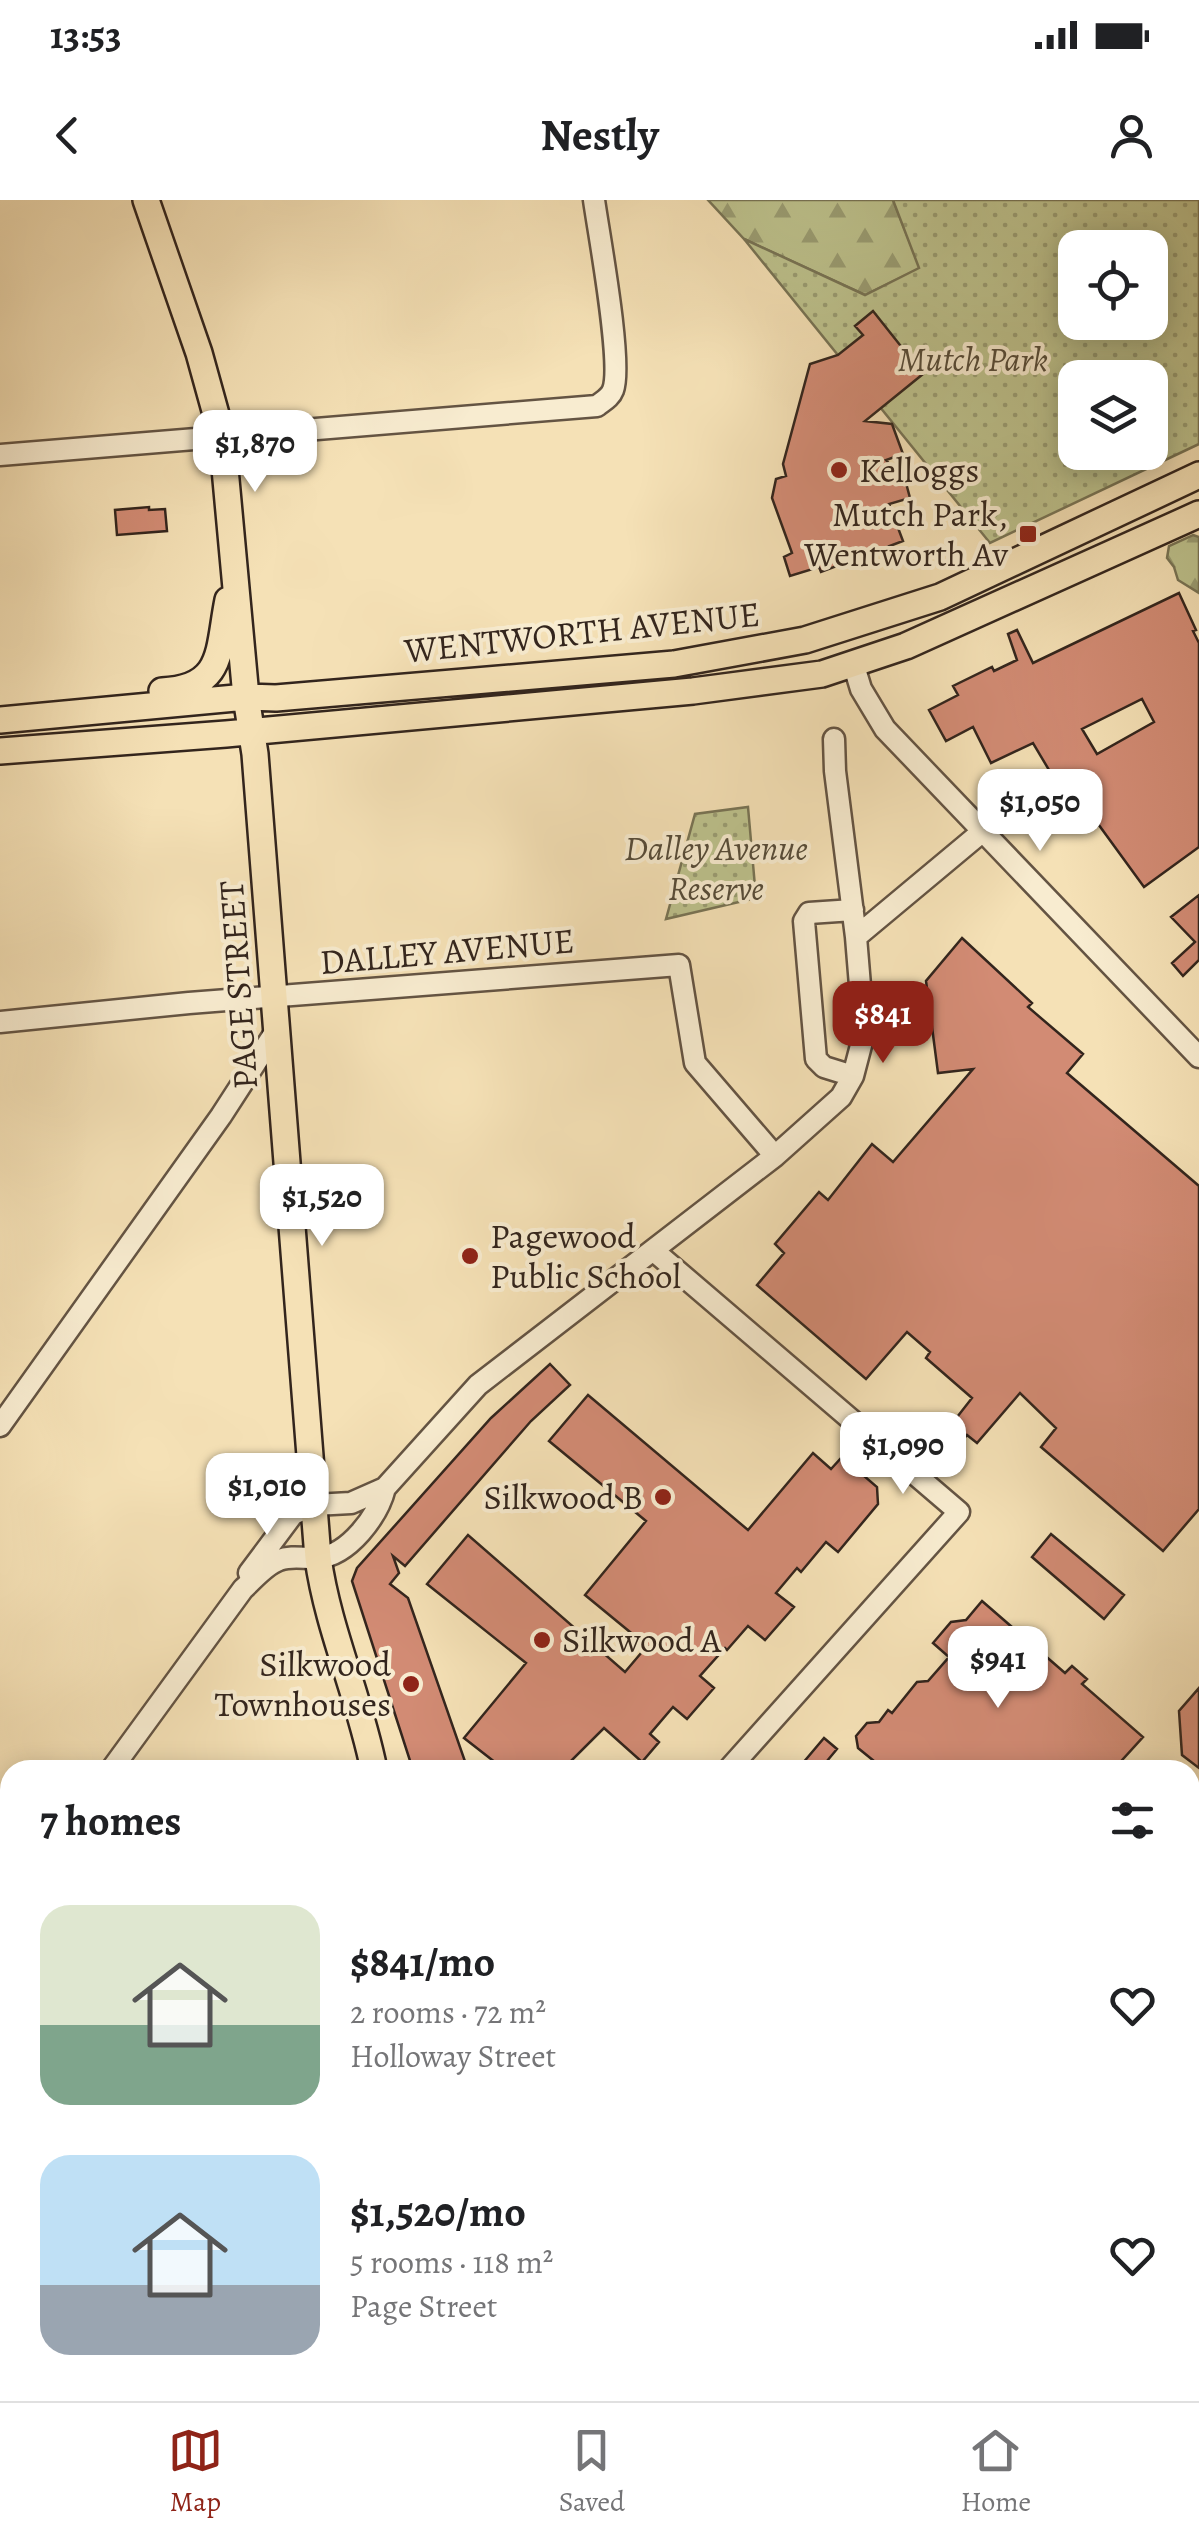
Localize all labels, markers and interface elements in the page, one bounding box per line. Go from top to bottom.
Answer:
text: 13:53 [50,9,122,61]
text: Nestly [540,104,659,166]
icon: back [40,108,95,163]
icon: person [1104,108,1159,163]
map controls [1058,230,1168,470]
button: locate [1058,230,1168,340]
park label: Mutch Park [898,335,1048,383]
button: layers [1058,360,1168,470]
pin: $1,870 [174,410,336,495]
text: $1,870 [215,420,295,464]
place label: Kelloggs [859,446,979,494]
marker: Kelloggs [828,459,850,481]
place label: Mutch Park, Wentworth Av [803,490,1008,578]
marker: Mutch Park, Wentworth Av [1017,523,1039,545]
street label: WENTWORTH AVENUE [401,589,762,675]
pin: $1,050 [959,769,1121,854]
text: $1,050 [1000,779,1080,823]
park label: Dalley Avenue Reserve [624,824,808,912]
street label: PAGE STREET [207,879,269,1091]
street label: DALLEY AVENUE [318,916,576,986]
pin: $841 [824,981,942,1066]
text: $841 [855,991,911,1035]
pin: $1,520 [241,1164,403,1249]
text: $1,520 [282,1174,362,1218]
place label: Pagewood Public School [490,1212,681,1300]
marker: Pagewood Public School [459,1245,481,1267]
pin: $1,090 [822,1412,984,1497]
text: $1,090 [862,1422,944,1466]
pin: $1,010 [186,1453,348,1538]
text: $1,010 [228,1463,306,1507]
place label: Silkwood B [483,1473,643,1521]
marker: Silkwood B [652,1486,674,1508]
place label: Silkwood A [562,1616,722,1664]
pin: $941 [939,1626,1057,1711]
marker: Silkwood A [531,1629,553,1651]
text: $941 [970,1636,1026,1680]
place label: Silkwood Townhouses [214,1640,391,1728]
marker: Silkwood Townhouses [400,1673,422,1695]
text: 7 homes [40,1792,181,1849]
icon: filters [1105,1793,1160,1848]
text: $841/mo [350,1933,495,1990]
icon: home [120,1945,240,2065]
icon: heart [1105,1978,1160,2033]
text: 2 rooms · 72 m² [350,1990,546,2034]
text: Holloway Street [350,2034,556,2078]
text: $1,520/mo [350,2183,526,2240]
icon: home [120,2195,240,2315]
icon: heart [1105,2228,1160,2283]
text: 5 rooms · 118 m² [350,2240,553,2284]
text: Page Street [350,2284,497,2328]
tab: Map [168,2423,223,2521]
tab: Saved [559,2423,625,2521]
tab: Home [961,2423,1031,2521]

